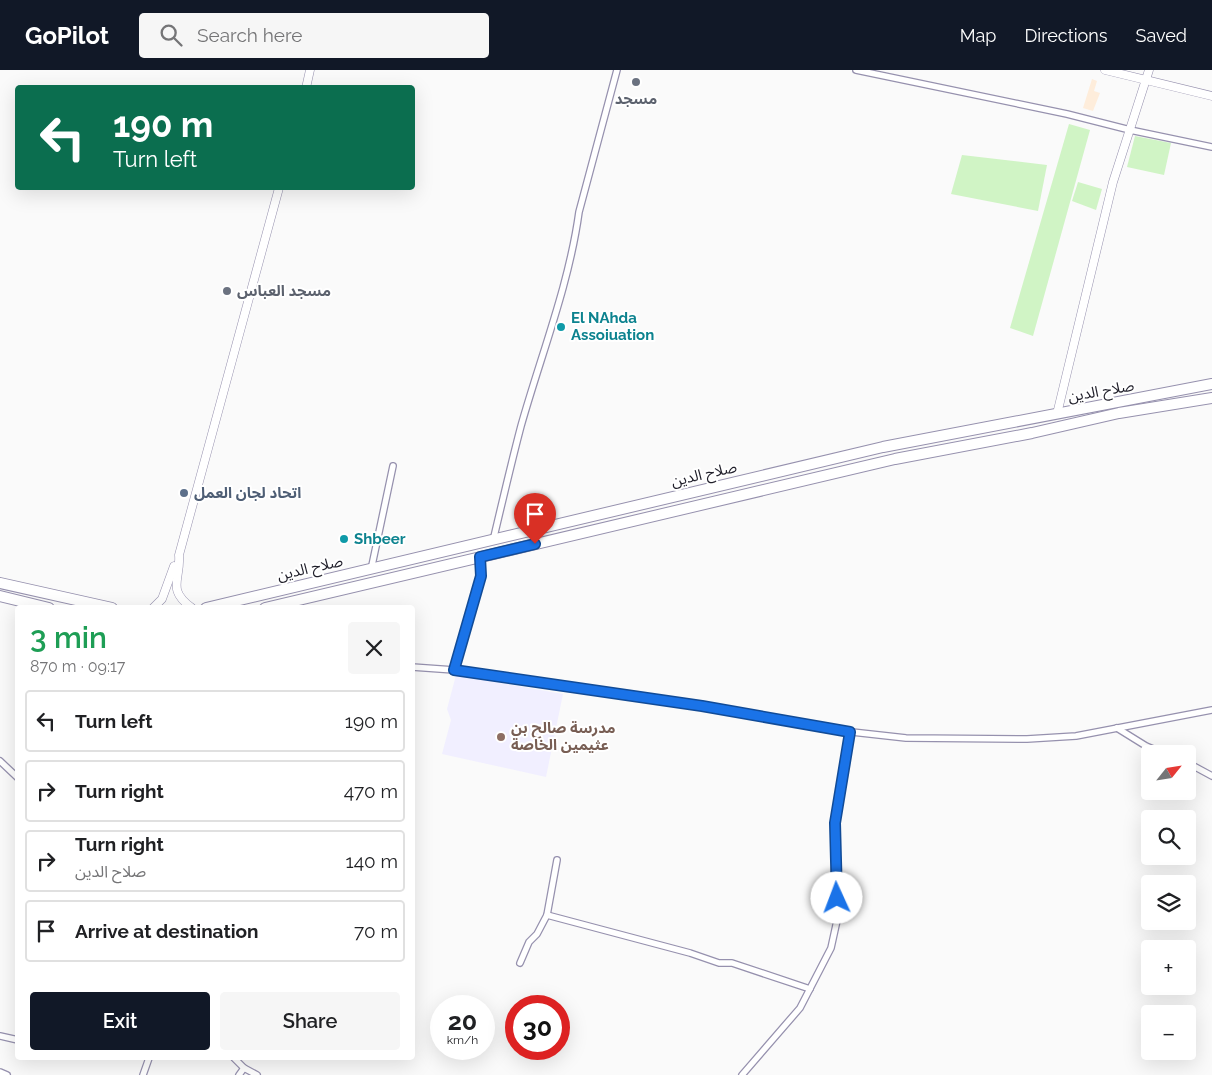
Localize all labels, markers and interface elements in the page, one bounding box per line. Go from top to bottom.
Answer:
search box [139,13,489,58]
text: GoPilot [25,21,109,50]
icon: search [157,21,185,49]
text: Search here [197,24,303,46]
text: Map [960,25,996,46]
text: Directions [1024,25,1108,46]
text: Saved [1136,25,1187,46]
marker: مسجد [630,76,642,88]
place label: مسجد [615,90,657,108]
text: 190 m [113,104,213,145]
icon: left [30,105,95,170]
text: Turn left [113,146,197,172]
place label: مسجد العباس [237,282,331,300]
marker: مسجد العباس [221,285,233,297]
place label: El NAhda Assoiuation [571,309,654,344]
marker: El NAhda Assoiuation [555,321,567,333]
street label: صلاح الدين [1067,376,1136,409]
street label: صلاح الدين [669,458,739,493]
place label: اتحاد لجان العمل [194,484,301,502]
marker: اتحاد لجان العمل [178,487,190,499]
pin [514,493,556,544]
icon: arrive [521,500,549,528]
place label: Shbeer [354,530,406,548]
marker: Shbeer [338,533,350,545]
street label: صلاح الدين [275,552,345,587]
text: 3 min [30,620,107,655]
button: close [348,622,400,674]
text: 870 m · 09:17 [30,657,125,676]
icon: left [32,707,60,735]
text: Turn left [75,710,152,732]
text: 190 m [345,710,398,732]
place label: مدرسة صالح بن عثيمين الخاصة [511,719,616,754]
marker: مدرسة صالح بن عثيمين الخاصة [495,731,507,743]
north arrow [1141,745,1196,800]
map controls [1141,745,1196,1060]
icon: right [32,777,60,805]
text: Turn right [75,780,164,802]
text: 470 m [344,780,398,802]
button: search [1141,810,1196,865]
text: Turn right [75,833,164,855]
icon: right [32,847,60,875]
text: 140 m [346,850,398,872]
text: صلاح الدين [75,862,146,881]
position arrow [810,871,862,923]
button: layers [1141,875,1196,930]
icon: arrive [32,917,60,945]
text: Arrive at destination [75,920,259,942]
text: 70 m [354,920,398,942]
button: + [1141,940,1196,995]
button: Exit [30,992,210,1050]
button: Share [220,992,400,1050]
speed limit sign: 30 [505,995,570,1060]
button: − [1141,1005,1196,1060]
text: 20 [448,1006,477,1036]
text: km/h [447,1033,478,1047]

